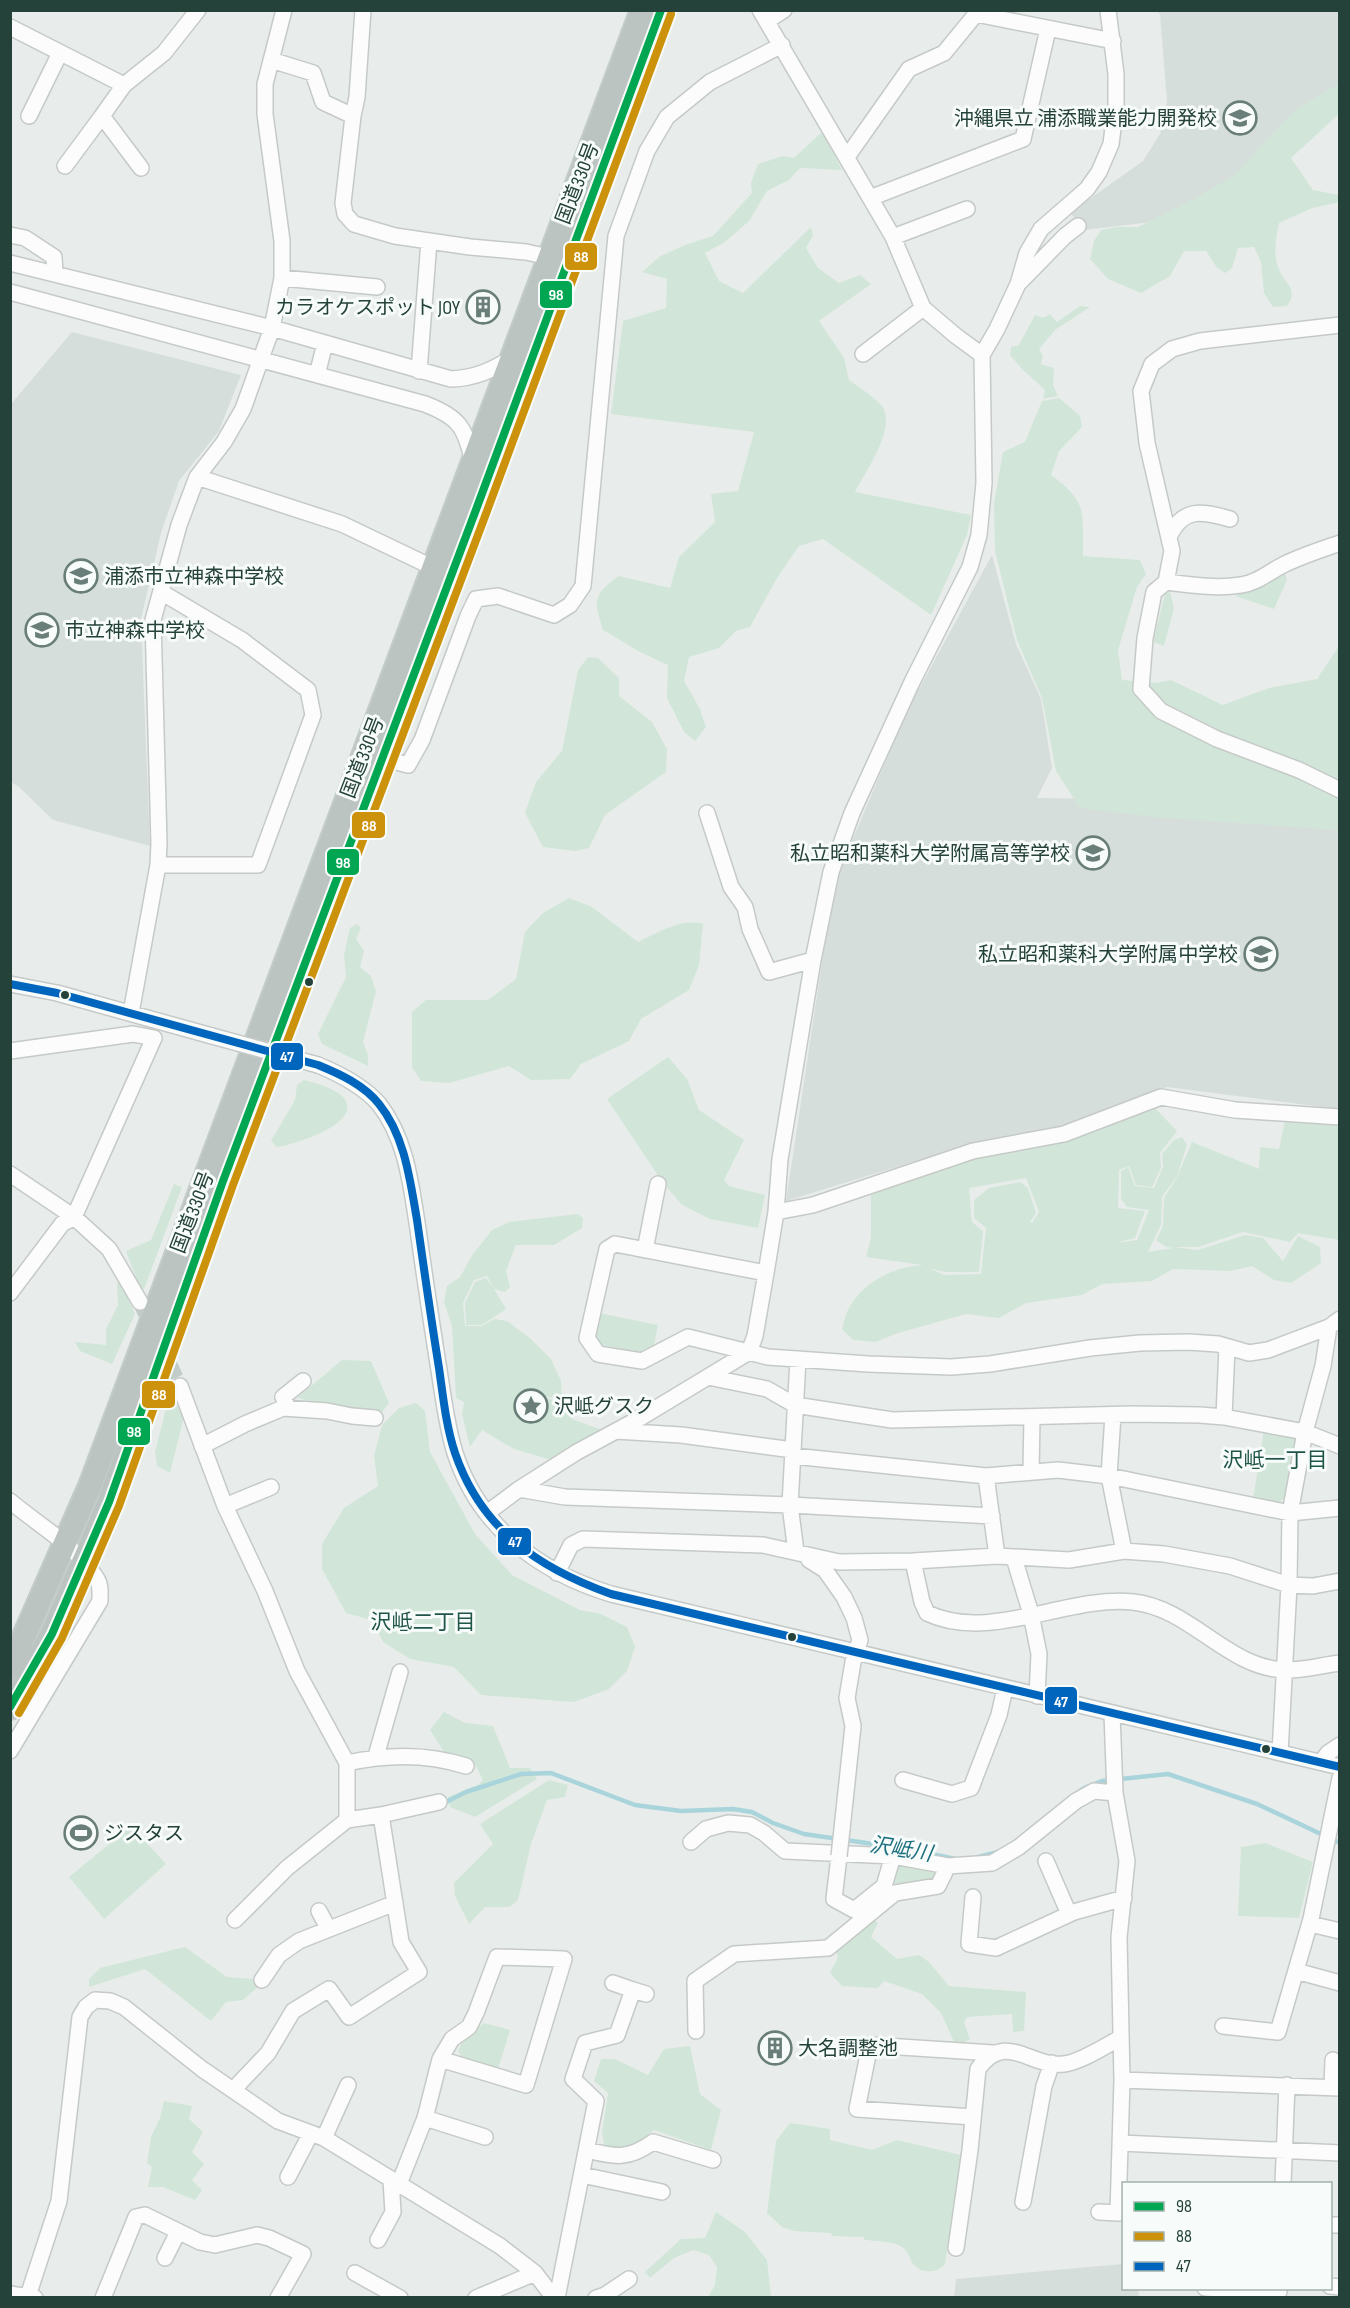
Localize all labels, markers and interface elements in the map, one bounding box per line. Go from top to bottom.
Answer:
school or university icon: 沖縄県立 浦添職業能力開発校 [1222,100,1258,136]
place label: 沖縄県立 浦添職業能力開発校 [954,107,1217,131]
street label: 国道330号 [551,139,604,228]
line badge: 88 [564,242,598,271]
text: 88 [573,248,589,267]
line badge: 98 [539,280,573,309]
text: 98 [548,286,564,305]
building icon: カラオケスポット JOY [465,289,501,325]
place label: カラオケスポット JOY [275,296,461,320]
school or university icon: 浦添市立神森中学校 [63,558,99,594]
place label: 浦添市立神森中学校 [104,565,284,589]
school or university icon: 市立神森中学校 [24,612,60,648]
place label: 市立神森中学校 [65,619,205,643]
street label: 国道330号 [336,713,389,802]
line badge: 88 [351,811,386,839]
text: 88 [361,817,377,836]
school or university icon: 私立昭和薬科大学附属高等学校 [1075,835,1111,871]
place label: 私立昭和薬科大学附属高等学校 [790,842,1070,866]
line badge: 98 [326,848,360,876]
text: 98 [335,854,351,873]
school or university icon: 私立昭和薬科大学附属中学校 [1243,936,1279,972]
place label: 私立昭和薬科大学附属中学校 [978,943,1238,967]
unlabelled marker [303,976,315,988]
unlabelled marker [59,989,71,1001]
line badge: 47 [270,1042,304,1071]
text: 47 [280,1048,294,1067]
street label: 国道330号 [166,1168,219,1257]
line badge: 88 [141,1380,176,1409]
text: 88 [151,1386,167,1405]
place icon: 沢岻グスク [513,1388,549,1424]
place label: 沢岻グスク [554,1395,654,1419]
line badge: 98 [117,1417,151,1446]
text: 98 [126,1423,142,1442]
district label: 沢岻一丁目 [1223,1448,1328,1473]
line badge: 47 [497,1527,532,1556]
text: 47 [508,1533,522,1552]
district label: 沢岻二丁目 [371,1610,476,1635]
unlabelled marker [786,1631,798,1643]
line badge: 47 [1044,1686,1078,1715]
text: 47 [1054,1693,1068,1712]
unlabelled marker [1260,1743,1272,1755]
sports icon: ジスタス [63,1815,99,1851]
place label: ジスタス [104,1822,184,1846]
water label: 沢岻川 [868,1832,936,1867]
building icon: 大名調整池 [757,2030,793,2066]
place label: 大名調整池 [798,2037,898,2061]
legend [1122,2182,1332,2290]
text: 98 [1176,2196,1192,2217]
text: 88 [1176,2226,1192,2247]
text: 47 [1176,2256,1191,2277]

